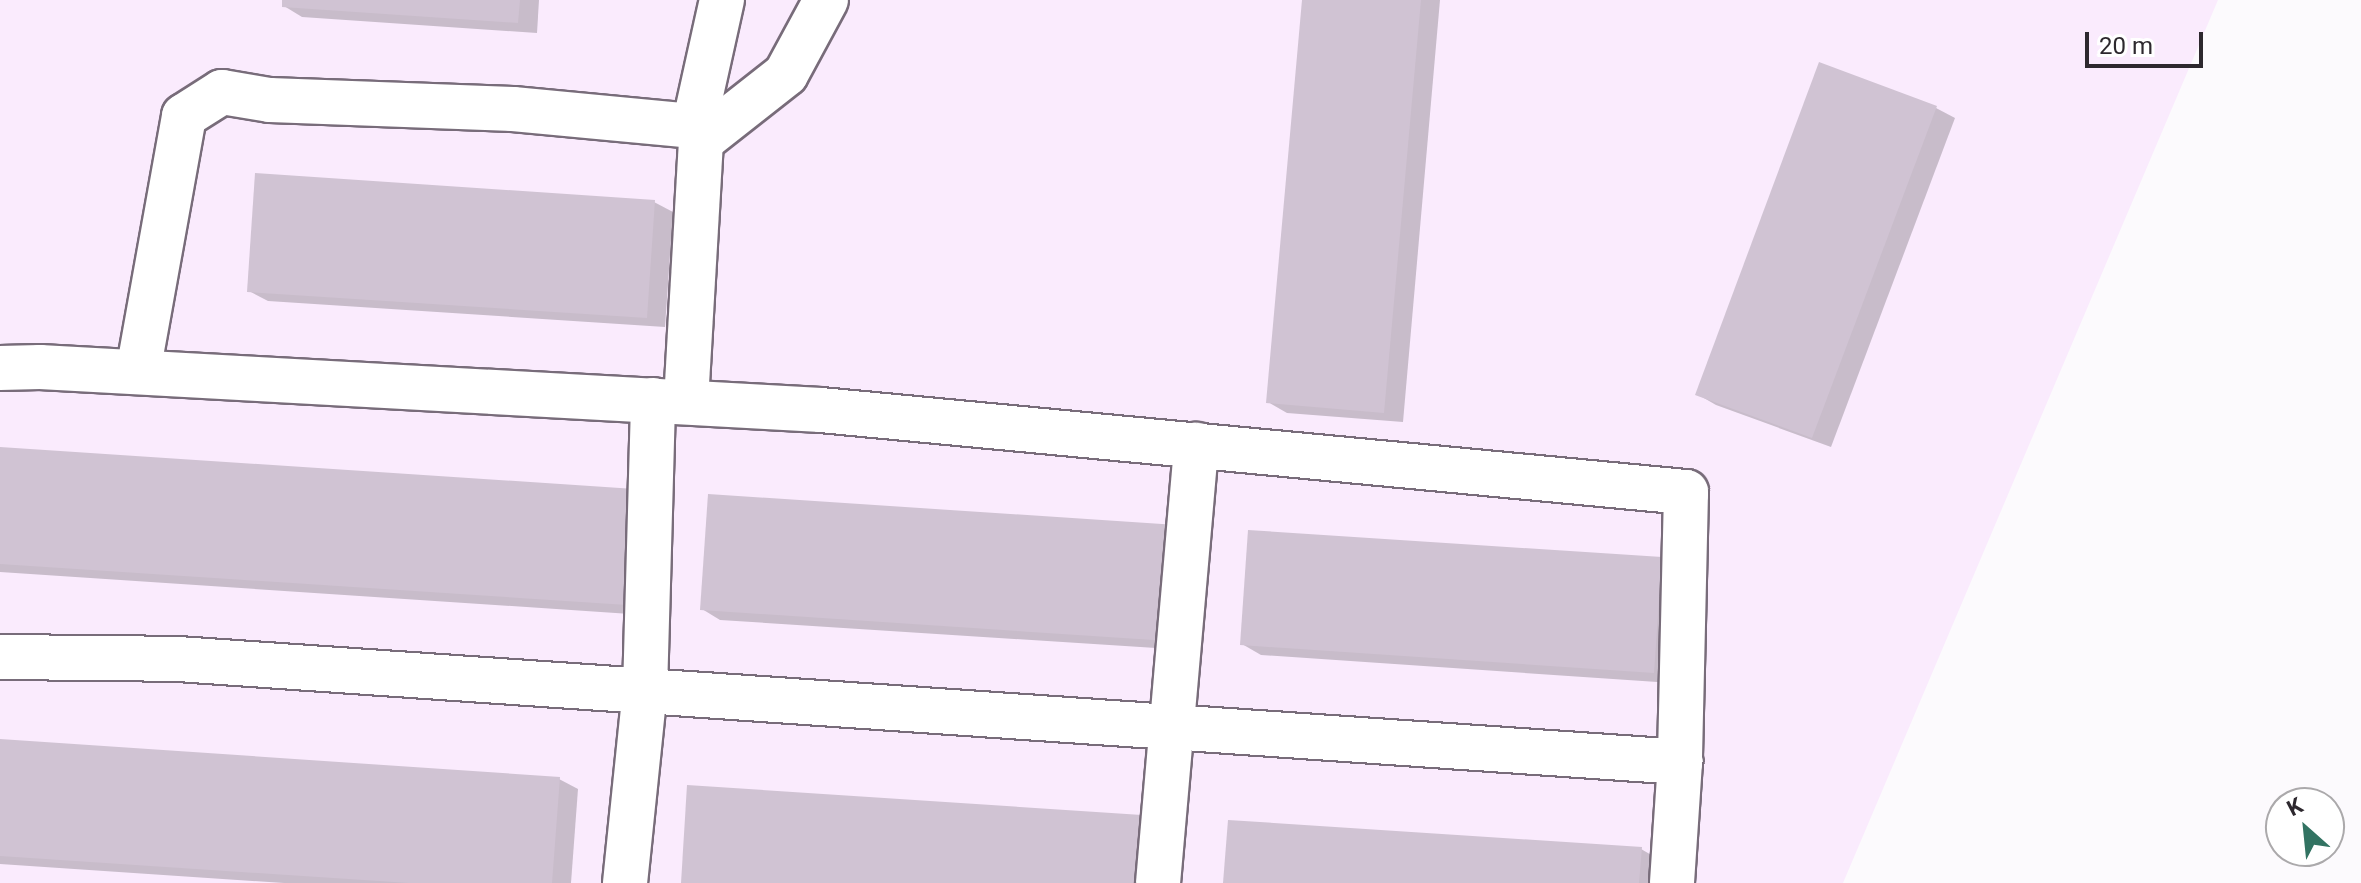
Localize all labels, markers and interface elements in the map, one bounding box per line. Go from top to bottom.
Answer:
scale bar [2089,16,2207,66]
text: 20 m [2099,32,2153,60]
north arrow [2265,787,2345,867]
text: K [2283,793,2307,821]

